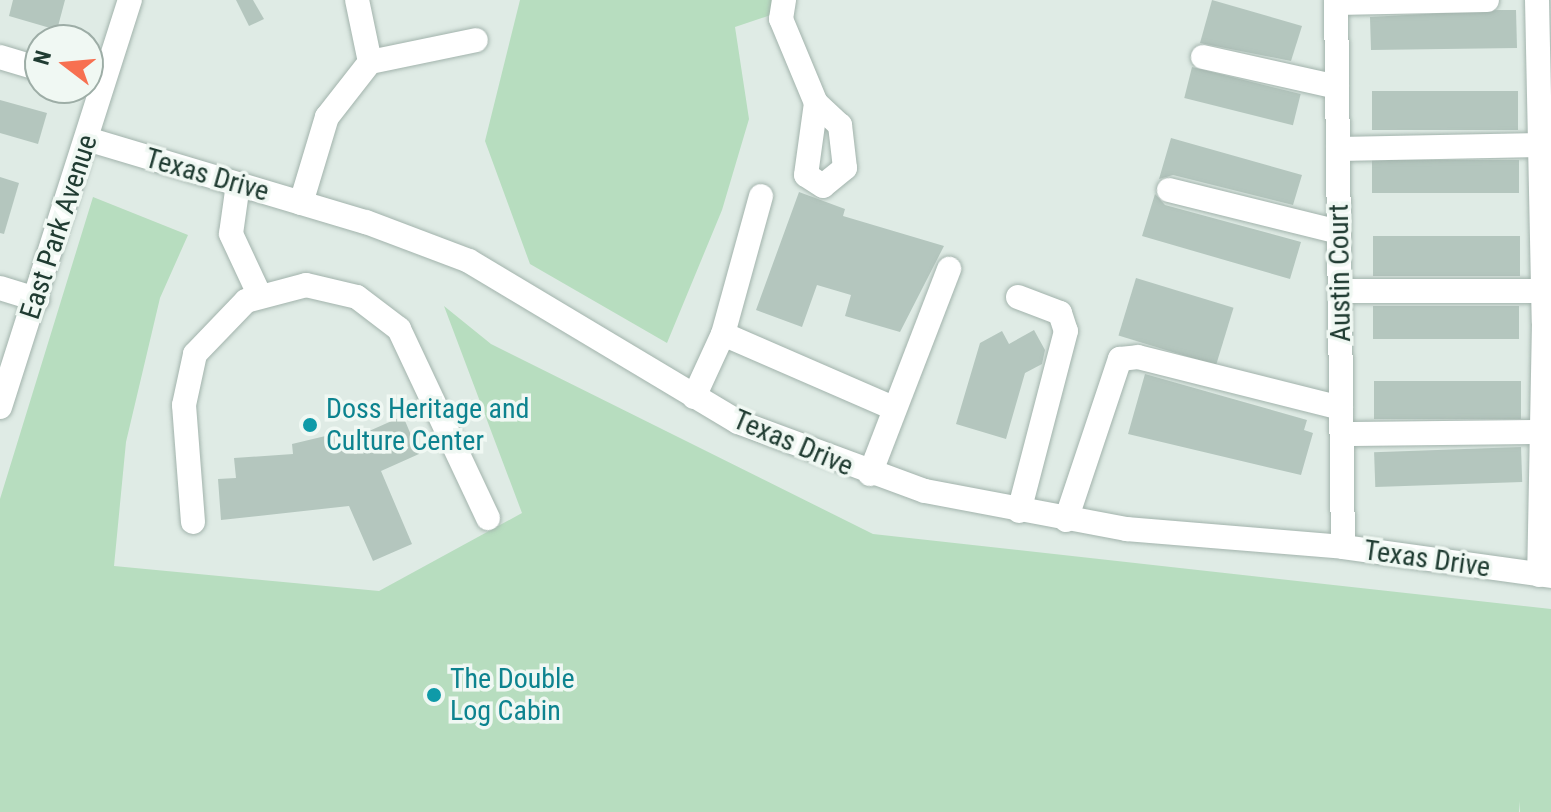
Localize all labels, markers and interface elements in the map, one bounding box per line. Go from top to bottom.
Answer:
north arrow [24,24,104,104]
text: N [28,48,56,68]
street label: East Park Avenue [13,131,105,323]
street label: Texas Drive [141,141,273,209]
street label: Austin Court [1322,204,1358,342]
place label: Doss Heritage and Culture Center [326,392,529,458]
street label: Texas Drive [728,403,858,483]
marker: Doss Heritage and Culture Center [301,416,319,434]
street label: Texas Drive [1362,534,1492,584]
place label: The Double Log Cabin [450,662,575,728]
marker: The Double Log Cabin [425,686,443,704]

